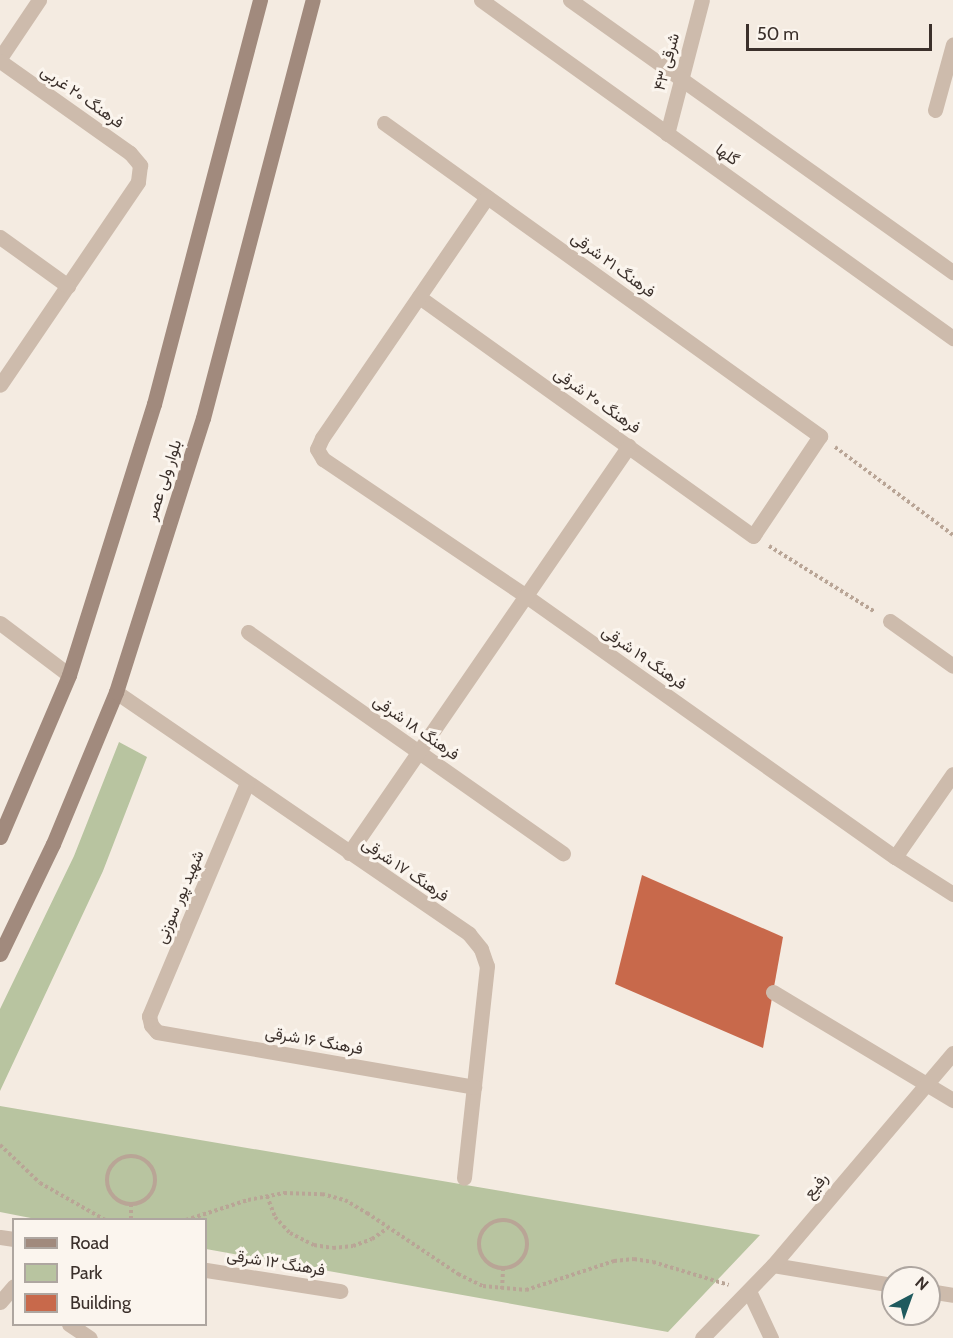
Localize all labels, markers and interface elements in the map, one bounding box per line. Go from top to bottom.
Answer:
scale bar [749,12,935,50]
text: 50 m [757,23,799,45]
street label: ۴۳ شرقی [650,31,684,93]
street label: فرهنگ ۲۰ غربی [37,61,127,133]
street label: گلها [712,140,742,170]
street label: فرهنگ ۲۱ شرقی [567,228,659,302]
street label: فرهنگ ۲۰ شرقی [550,364,644,438]
street label: بلوار ولی عصر [142,437,186,523]
street label: فرهنگ ۱۹ شرقی [598,622,690,694]
street label: فرهنگ ۱۸ شرقی [369,691,463,765]
street label: فرهنگ ۱۷ شرقی [358,834,452,906]
street label: شهید پور سوزنی [152,847,208,947]
street label: فرهنگ ۱۶ شرقی [264,1023,364,1059]
street label: رفیع [800,1169,832,1203]
legend [12,1218,207,1326]
text: Road [70,1232,109,1254]
street label: فرهنگ ۱۲ شرقی [225,1246,327,1280]
text: Park [70,1262,102,1284]
north arrow [881,1266,941,1326]
text: N [911,1273,932,1294]
text: Building [70,1292,131,1314]

